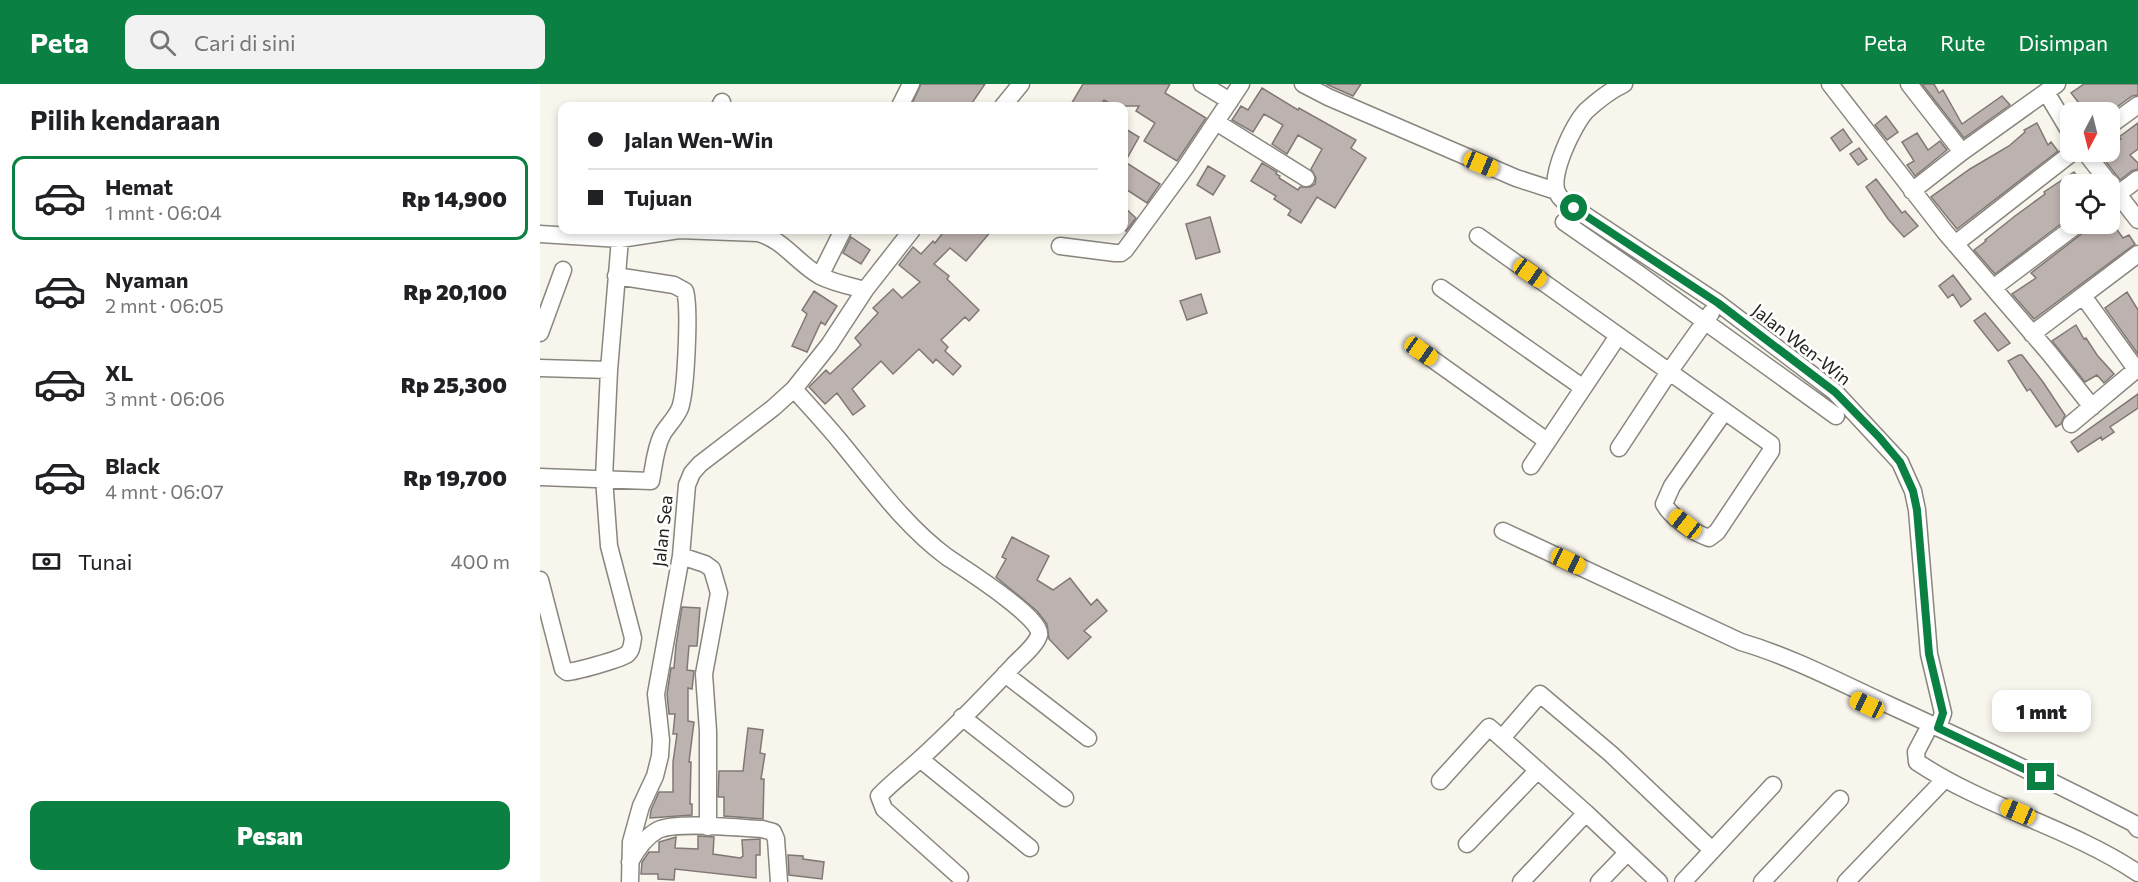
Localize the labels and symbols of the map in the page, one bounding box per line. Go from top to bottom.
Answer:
north arrow [2060,102,2120,162]
car [1461,149,1501,179]
route start [1560,194,1587,221]
car [1510,255,1550,291]
street label: Jalan Wen-Win [1748,299,1856,389]
car [1401,333,1441,369]
street label: Jalan Sea [647,494,677,568]
car [1665,506,1705,542]
car [1548,545,1588,577]
car [1847,689,1887,721]
callout: 1 mnt [1992,690,2090,732]
route end [2027,763,2054,790]
car [1998,797,2038,827]

